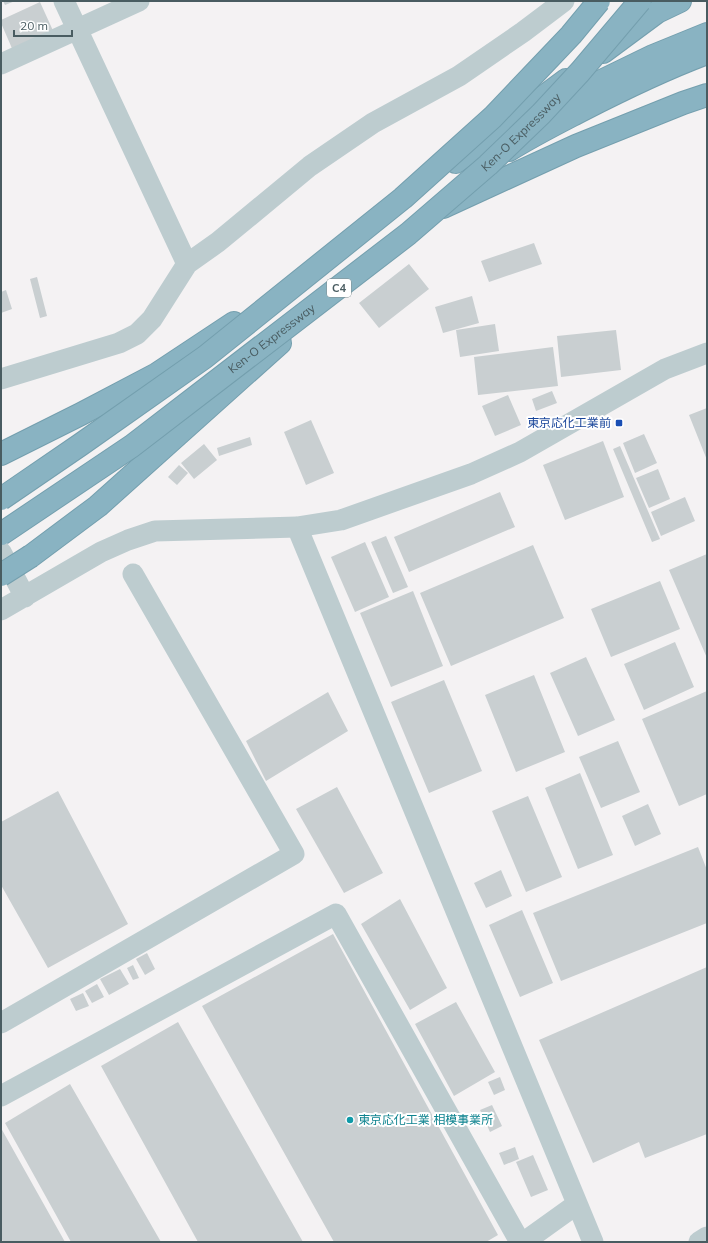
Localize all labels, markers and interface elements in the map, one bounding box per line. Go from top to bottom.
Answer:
scale bar [14,12,72,38]
text: 20 m [20,18,48,33]
street label: Ken-O Expressway [478,89,564,174]
road number: C4 [327,279,351,297]
street label: Ken-O Expressway [225,300,318,376]
place label: 東京応化工業前 [527,415,611,430]
marker: 東京応化工業前 [614,418,624,428]
place label: 東京応化工業 相模事業所 [358,1112,493,1127]
marker: 東京応化工業 相模事業所 [345,1115,355,1125]

